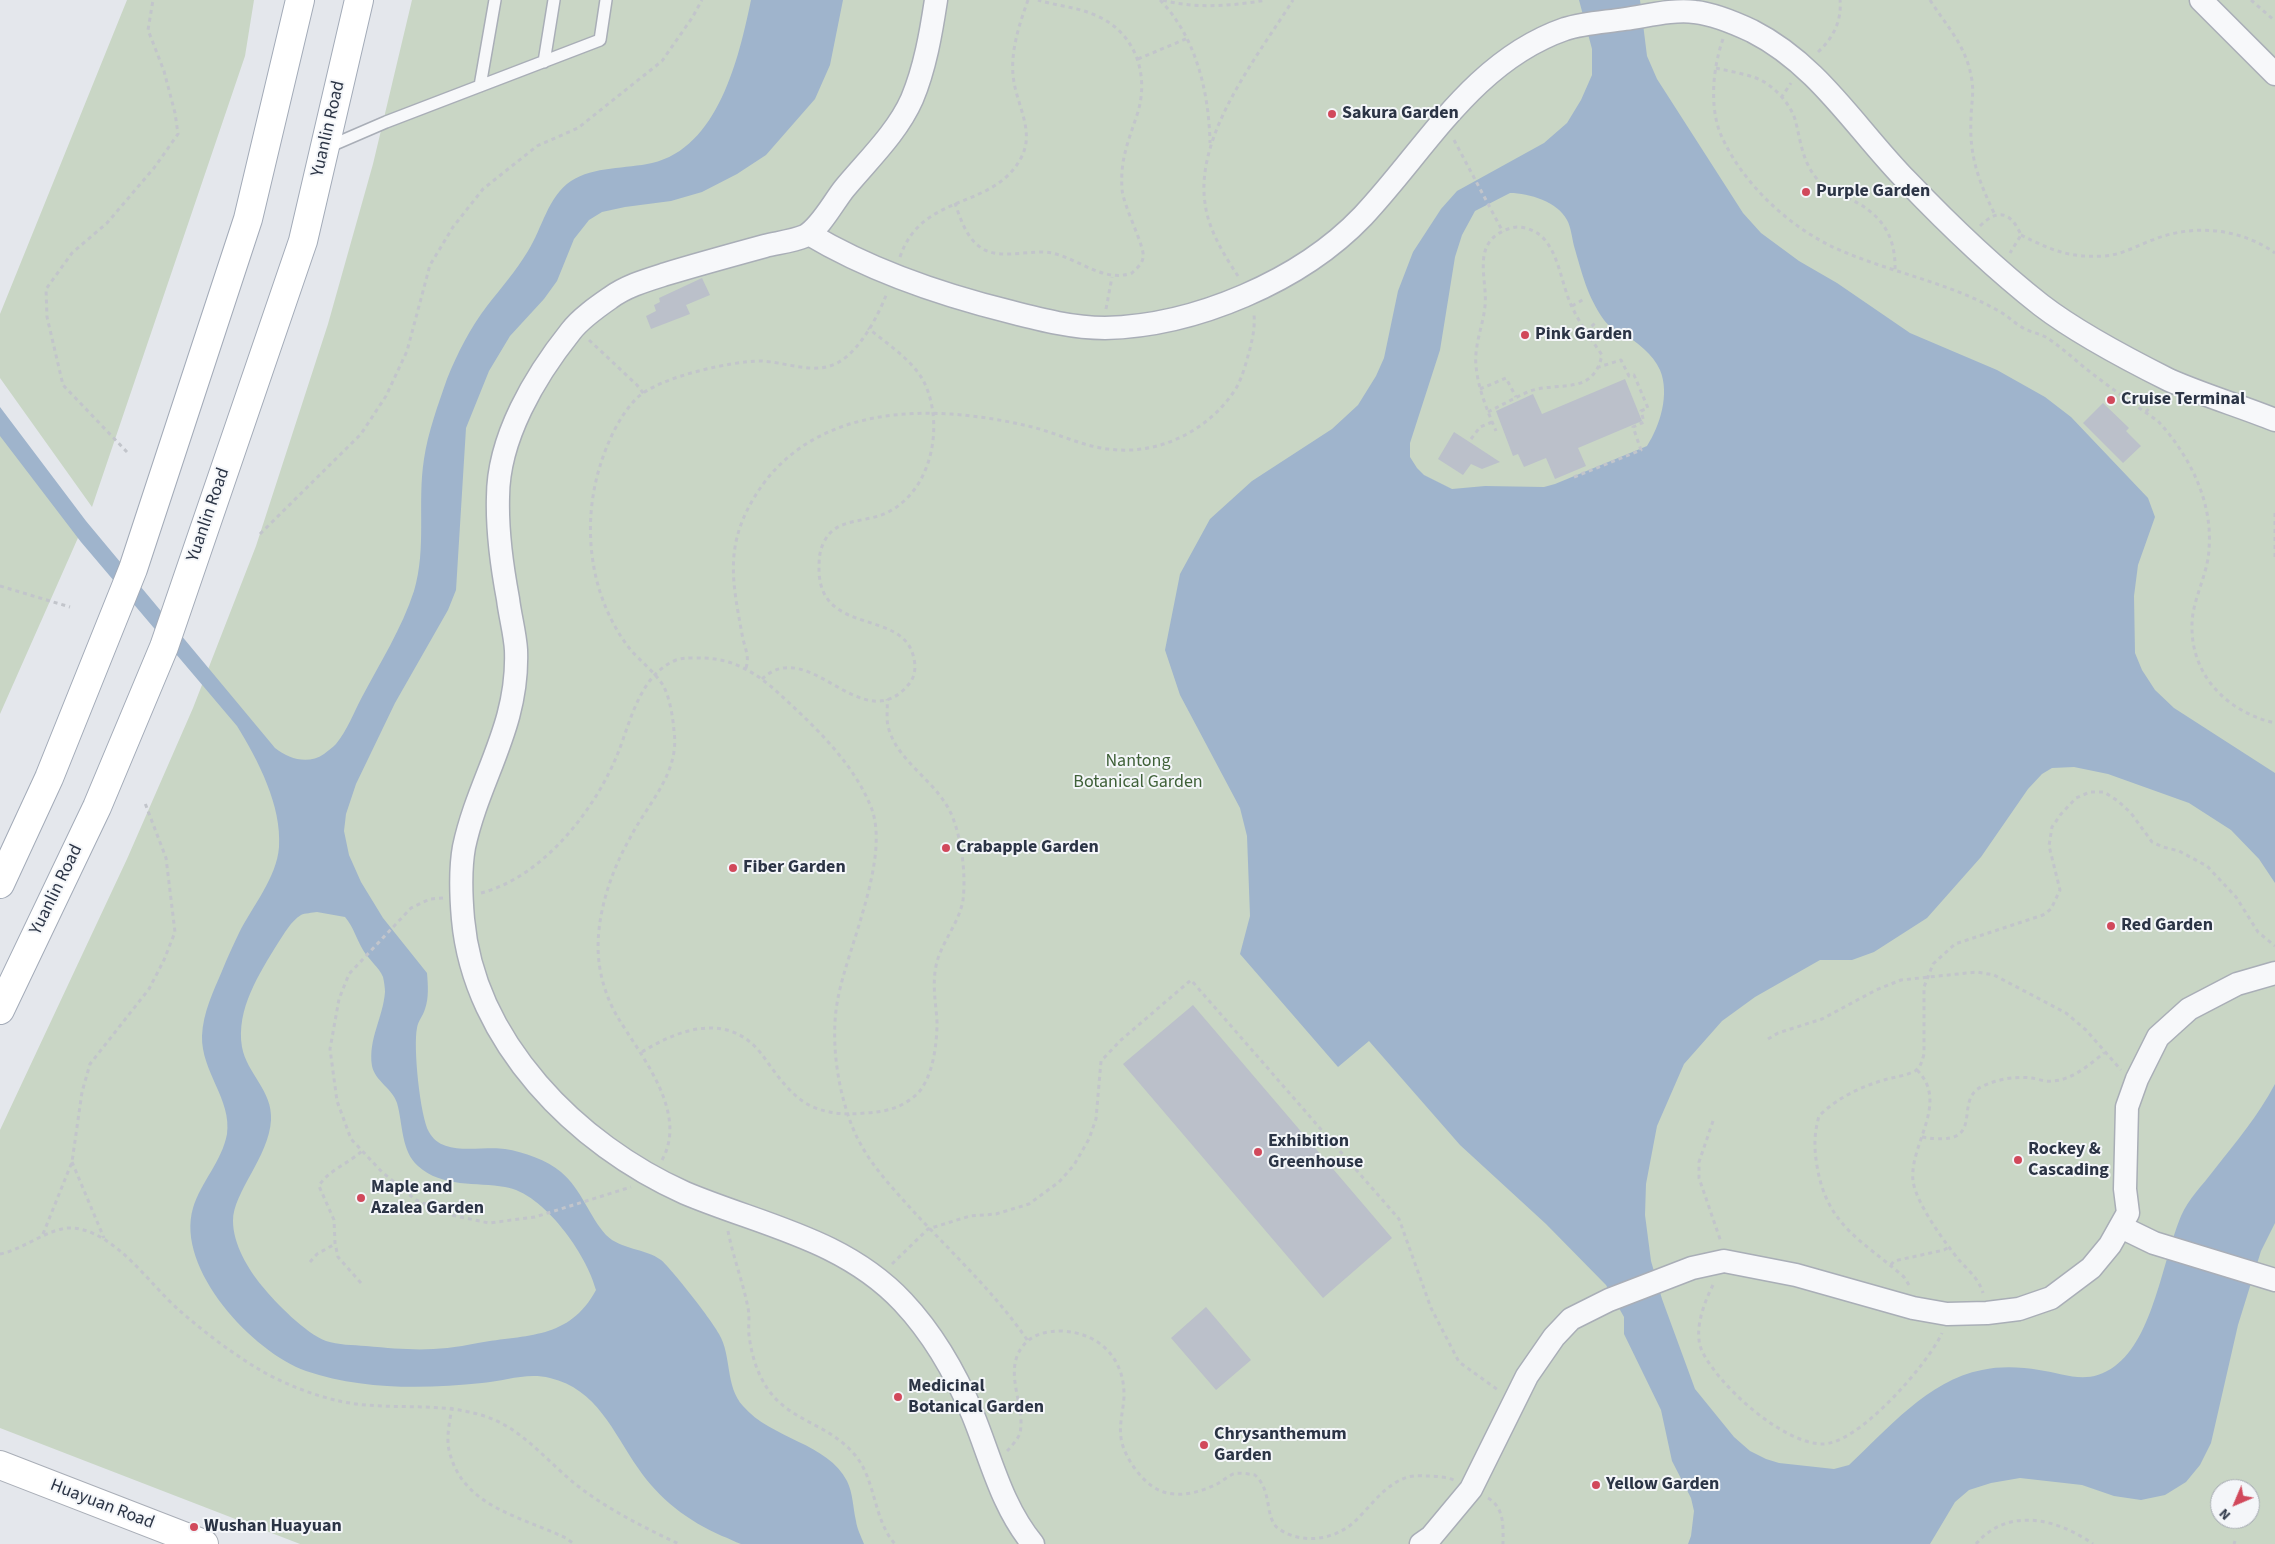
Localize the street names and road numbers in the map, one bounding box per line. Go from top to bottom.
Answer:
street label: Yuanlin Road [307,79,351,179]
street label: Yuanlin Road [183,465,235,565]
street label: Yuanlin Road [26,841,88,939]
street label: Huayuan Road [47,1475,157,1535]

